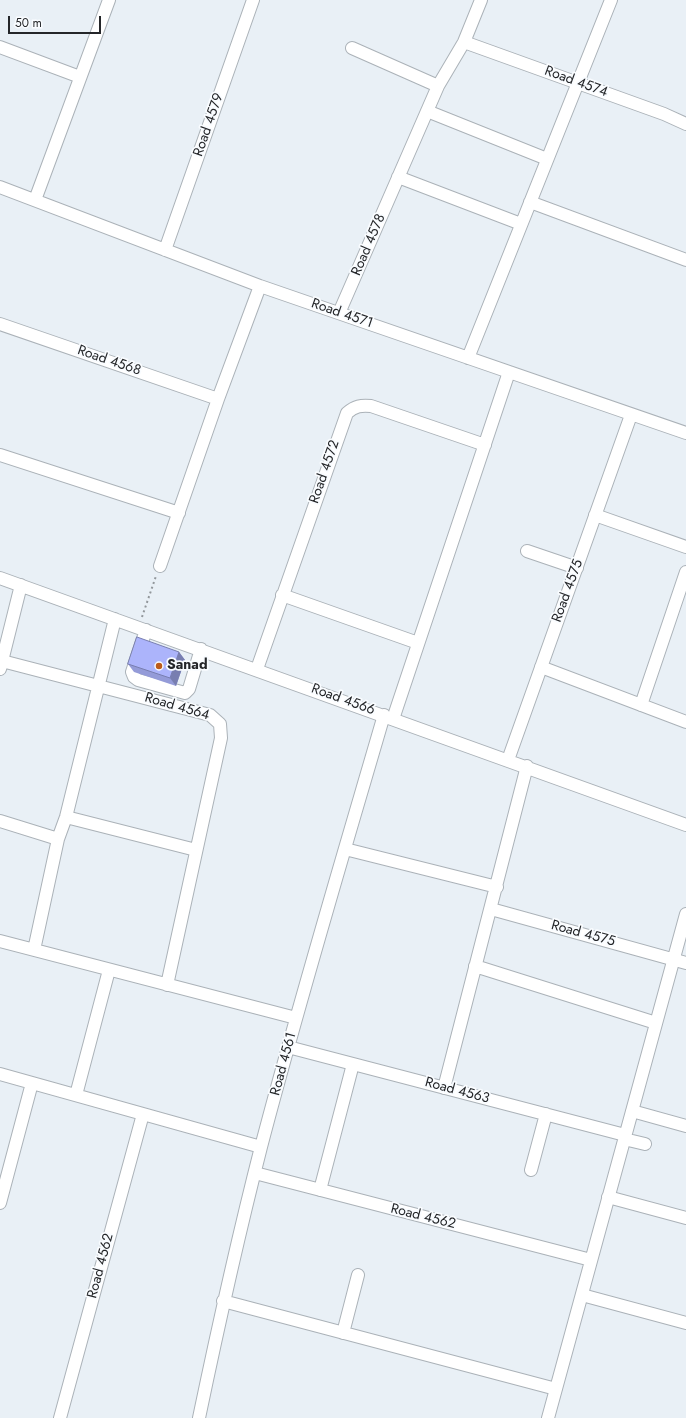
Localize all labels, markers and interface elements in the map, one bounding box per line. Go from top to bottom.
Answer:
scale bar [10,8,103,34]
text: 50 m [15,14,42,32]
street label: Road 4574 [542,63,610,101]
street label: Road 4579 [190,91,228,159]
street label: Road 4578 [348,212,390,278]
street label: Road 4571 [309,296,375,332]
street label: Road 4568 [75,342,143,380]
street label: Road 4572 [306,438,344,506]
street label: Road 4575 [549,557,587,625]
place label: Sanad [167,658,208,674]
marker: Sanad [154,661,164,671]
street label: Road 4566 [309,681,377,719]
street label: Road 4564 [143,690,211,724]
street label: Road 4575 [549,917,617,951]
street label: Road 4561 [267,1031,301,1097]
street label: Road 4563 [423,1074,491,1108]
street label: Road 4562 [389,1201,457,1233]
street label: Road 4562 [84,1232,118,1300]

